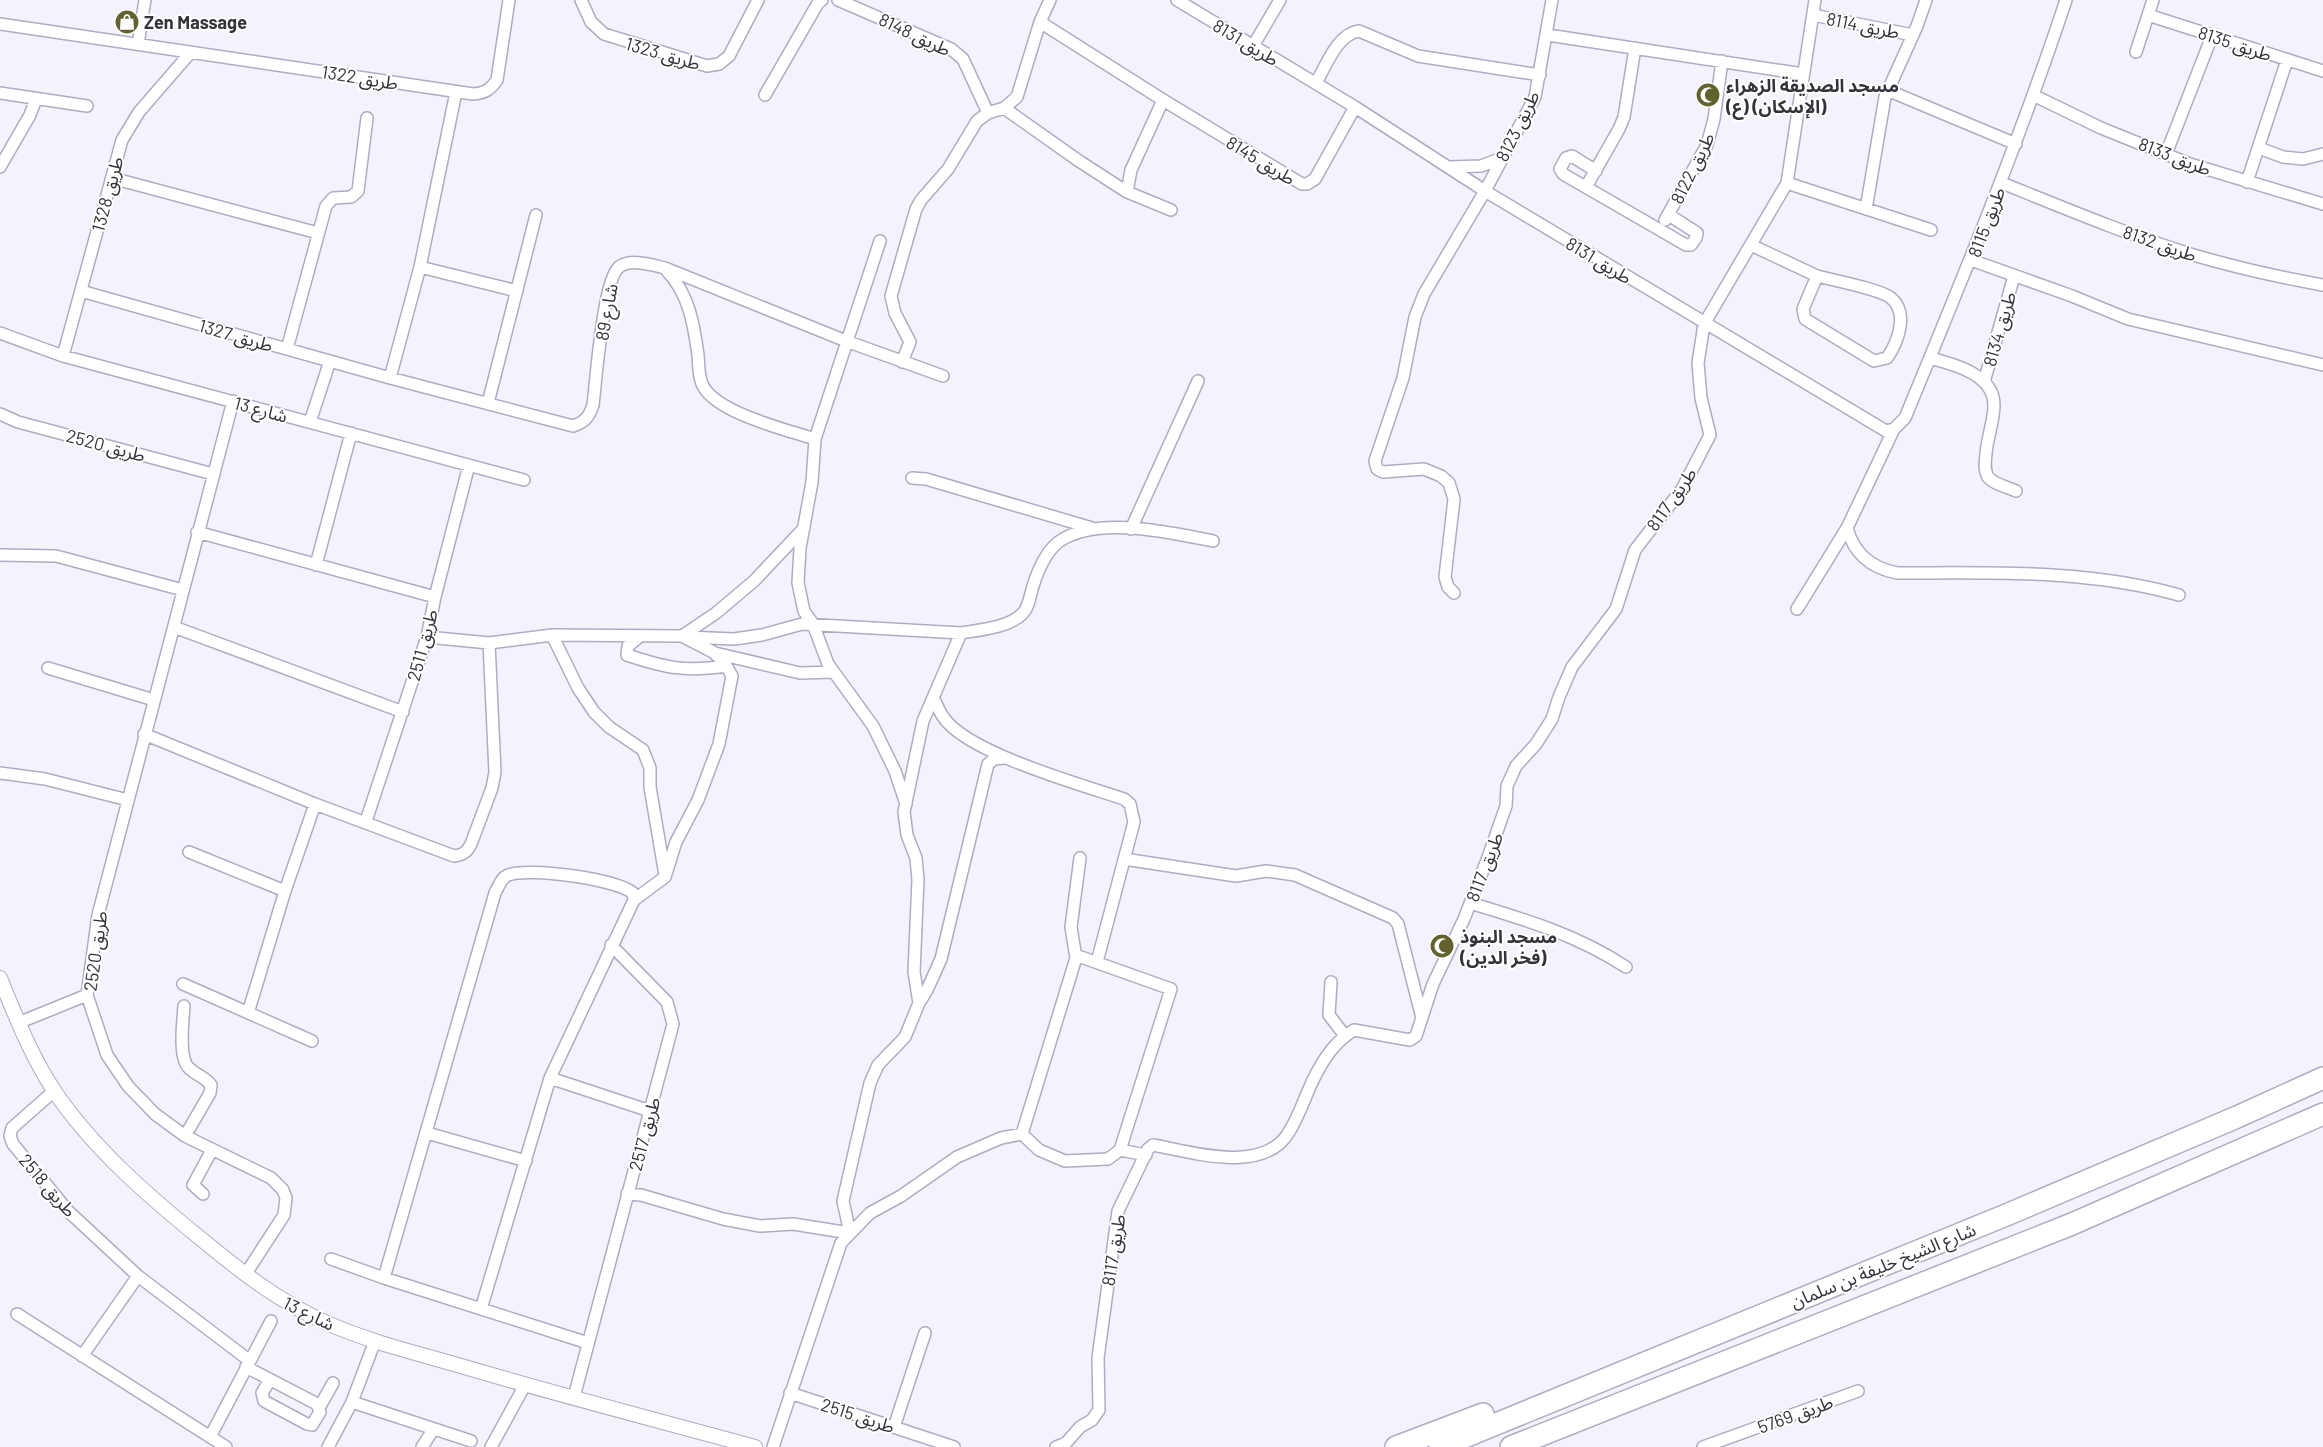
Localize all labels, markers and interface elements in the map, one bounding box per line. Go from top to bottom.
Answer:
street label: طريق 8114 [1825,7,1901,44]
street label: طريق 8148 [875,8,954,61]
shop icon: Zen Massage [114,9,140,35]
place label: Zen Massage [144,11,247,33]
street label: طريق 8131 [1209,14,1283,71]
street label: طريق 8135 [2195,21,2275,66]
street label: طريق 1323 [623,32,703,75]
street label: طريق 1322 [320,60,400,95]
place label: مسجد الصديقة الزهراء (ع) (الإسكان) [1725,74,1899,120]
mosque icon: مسجد الصديقة الزهراء (ع) (الإسكان) [1695,82,1721,108]
street label: طريق 8123 [1490,87,1545,166]
street label: طريق 8122 [1665,129,1720,208]
street label: طريق 8145 [1222,131,1300,190]
street label: طريق 8133 [2135,132,2214,181]
street label: طريق 1328 [86,154,129,234]
street label: طريق 8115 [1963,184,2010,260]
street label: طريق 8132 [2120,220,2200,267]
street label: طريق 8131 [1562,232,1636,289]
street label: شارع 89 [590,282,626,343]
street label: طريق 8134 [1978,289,2021,369]
street label: طريق 1327 [196,314,276,357]
street label: شارع 13 [231,391,290,431]
street label: طريق 2520 [64,424,148,467]
street label: طريق 8117 [1641,463,1702,536]
street label: طريق 2511 [402,607,443,684]
street label: طريق 8117 [1461,829,1508,905]
street label: طريق 2520 [78,909,113,993]
place label: مسجد البنوذ (فخر الدين) [1459,925,1557,969]
mosque icon: مسجد البنوذ (فخر الدين) [1429,933,1455,959]
street label: طريق 2517 [624,1095,665,1174]
street label: طريق 2518 [14,1149,81,1222]
street label: طريق 8117 [1096,1213,1131,1288]
street label: شارع الشيخ خليفة بن سلمان [1787,1218,1980,1316]
street label: شارع 13 [278,1291,338,1338]
street label: طريق 5769 [1754,1390,1836,1439]
street label: طريق 2515 [818,1393,898,1438]

